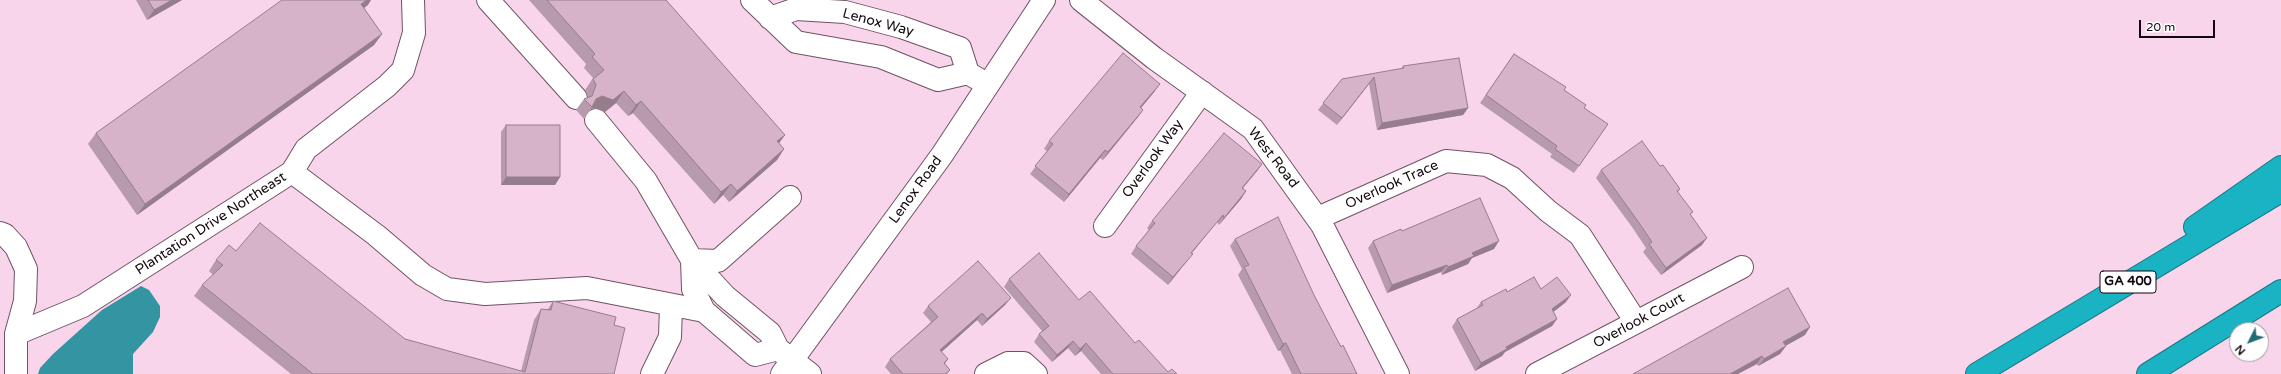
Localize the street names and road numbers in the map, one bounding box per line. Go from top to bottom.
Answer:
street label: Lenox Way [841,5,915,41]
street label: Overlook Way [1119,117,1187,201]
street label: West Road [1244,124,1302,192]
street label: Lenox Road [886,153,946,227]
street label: Overlook Trace [1343,157,1441,213]
street label: Plantation Drive Northeast [132,169,290,279]
road number: GA 400 [2100,271,2156,293]
street label: Overlook Court [1590,290,1688,352]

